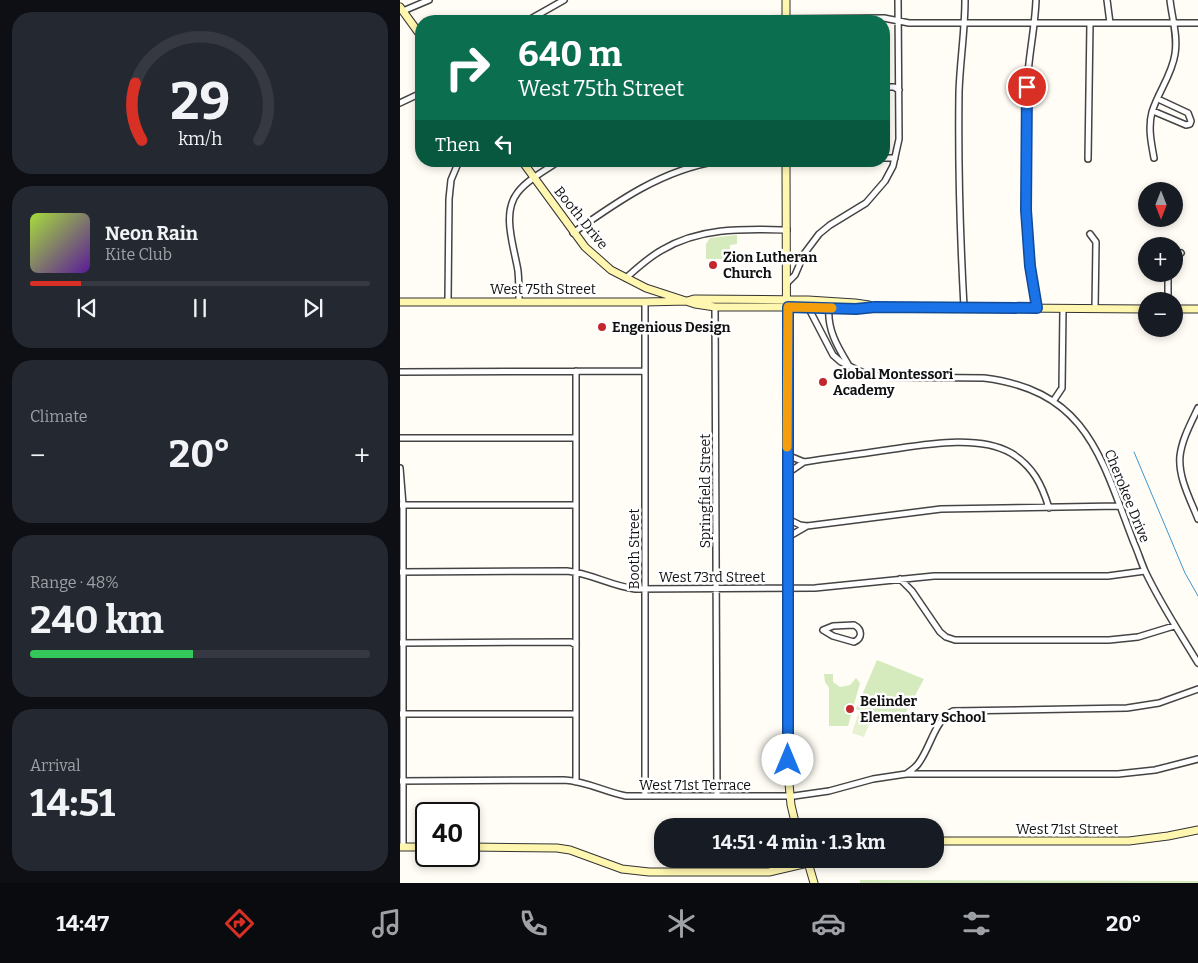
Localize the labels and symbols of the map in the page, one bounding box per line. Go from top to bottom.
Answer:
pin [1006,66,1048,108]
north arrow [1138,182,1182,228]
street label: Booth Drive [551,183,611,253]
place label: Zion Lutheran Church [723,249,817,282]
marker: Zion Lutheran Church [707,259,719,271]
street label: West 75th Street [490,281,596,298]
place label: Engenious Design [612,319,731,336]
marker: Engenious Design [596,321,608,333]
place label: Global Montessori Academy [833,366,954,399]
marker: Global Montessori Academy [817,376,829,388]
street label: Springfield Street [697,434,714,548]
street label: Cherokee Drive [1101,447,1153,545]
street label: Booth Street [626,509,643,589]
street label: West 73rd Street [659,569,765,586]
place label: Belinder Elementary School [860,693,986,726]
marker: Belinder Elementary School [844,703,856,715]
position arrow [761,733,813,785]
street label: West 71st Terrace [639,777,751,794]
speed limit sign: 40 [415,802,480,867]
street label: West 71st Street [1016,821,1118,838]

